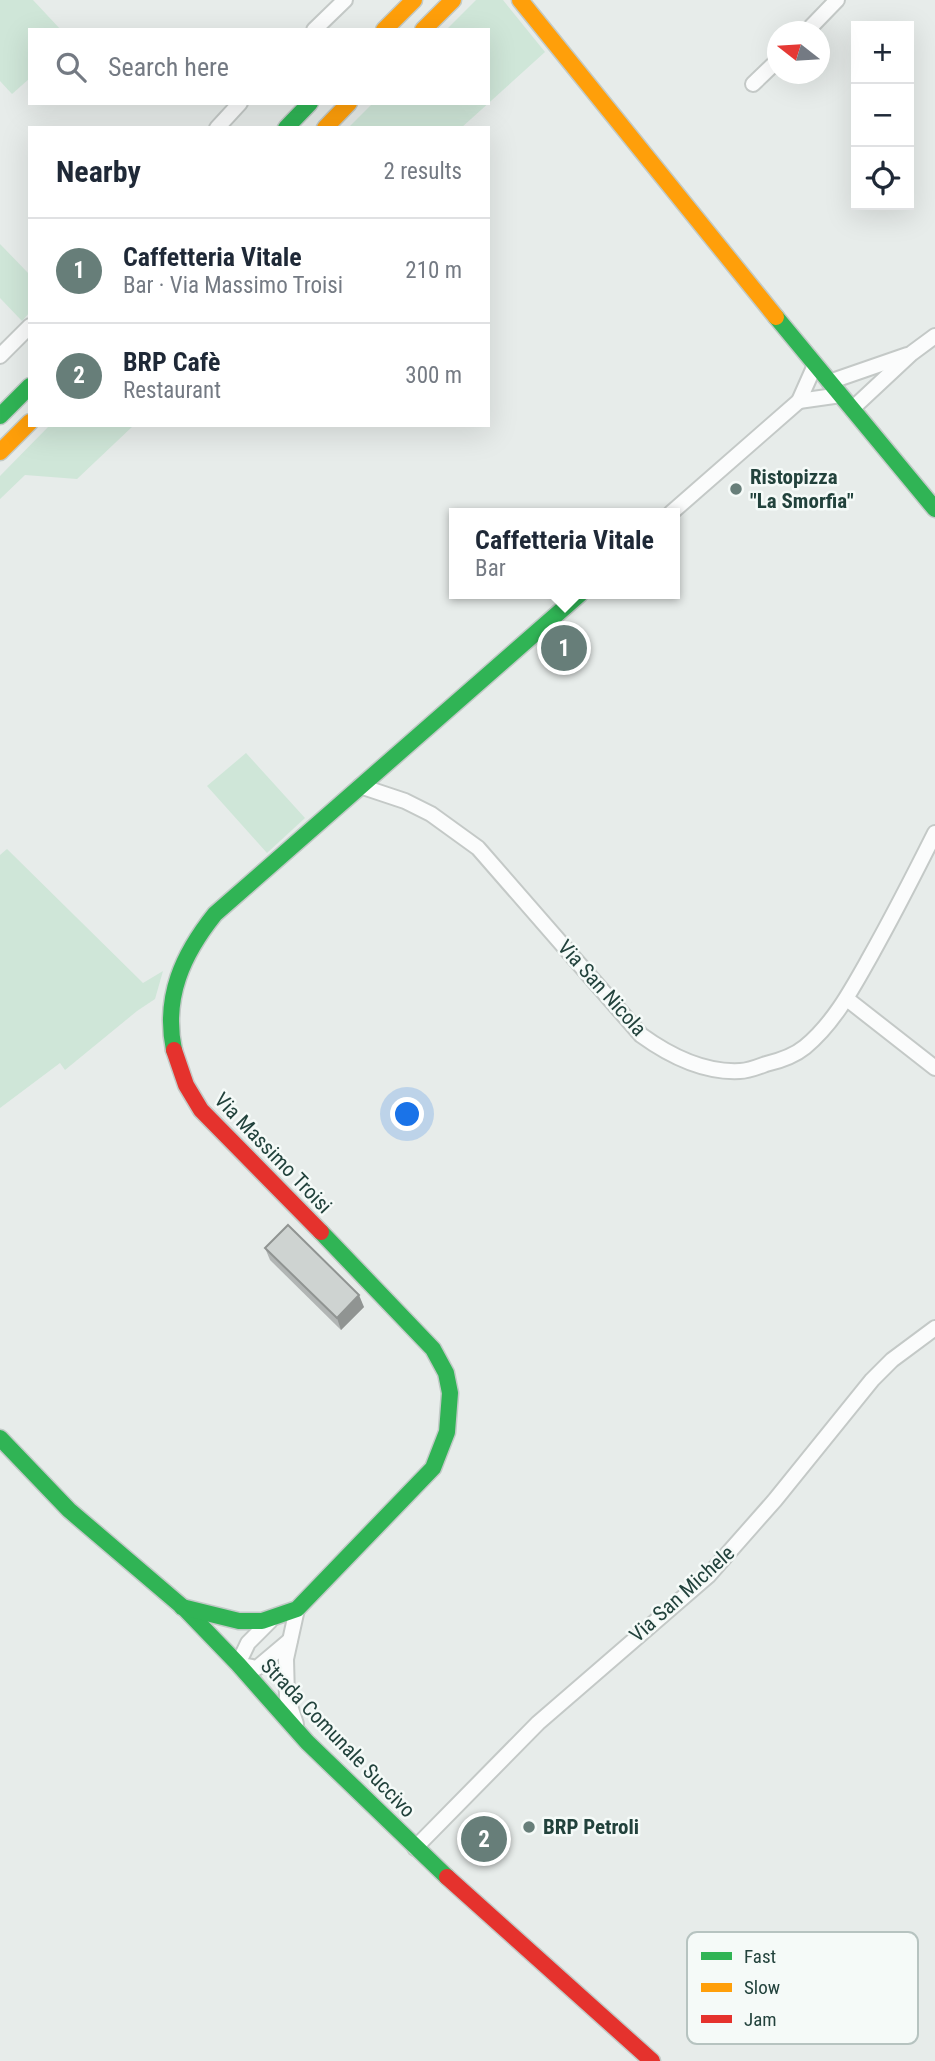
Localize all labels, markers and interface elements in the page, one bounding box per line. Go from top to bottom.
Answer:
north arrow [767,21,830,84]
map controls [851,21,914,210]
button: + [851,21,914,84]
search box [28,28,490,105]
icon: search [52,48,90,86]
text: Search here [108,52,229,82]
button: − [851,84,914,147]
button: locate [851,147,914,210]
text: Nearby [56,154,141,189]
text: 2 results [384,158,462,185]
text: Caffetteria Vitale [123,242,302,272]
text: 1 [73,257,85,284]
text: 210 m [405,257,462,284]
text: Bar · Via Massimo Troisi [123,272,343,299]
text: BRP Cafè [123,347,220,377]
text: 2 [73,362,85,389]
text: 300 m [405,362,462,389]
text: Restaurant [123,377,221,404]
place label: Ristopizza "La Smorfia" [750,465,854,513]
marker: Ristopizza "La Smorfia" [728,481,744,497]
popup [449,508,680,599]
text: Caffetteria Vitale [475,525,654,555]
text: Bar [475,555,506,582]
pin: 1 [541,622,587,674]
street label: Via San Nicola [553,935,651,1041]
street label: Via Massimo Troisi [209,1088,337,1218]
your location [390,1097,424,1131]
street label: Via San Michele [625,1541,739,1647]
street label: Strada Comunale Succivo [256,1654,420,1822]
pin: 2 [461,1813,507,1865]
place label: BRP Petroli [543,1815,639,1839]
marker: BRP Petroli [521,1819,537,1835]
legend [687,1932,918,2044]
text: Fast [744,1945,776,1968]
text: Slow [744,1976,780,1999]
text: Jam [744,2008,777,2031]

